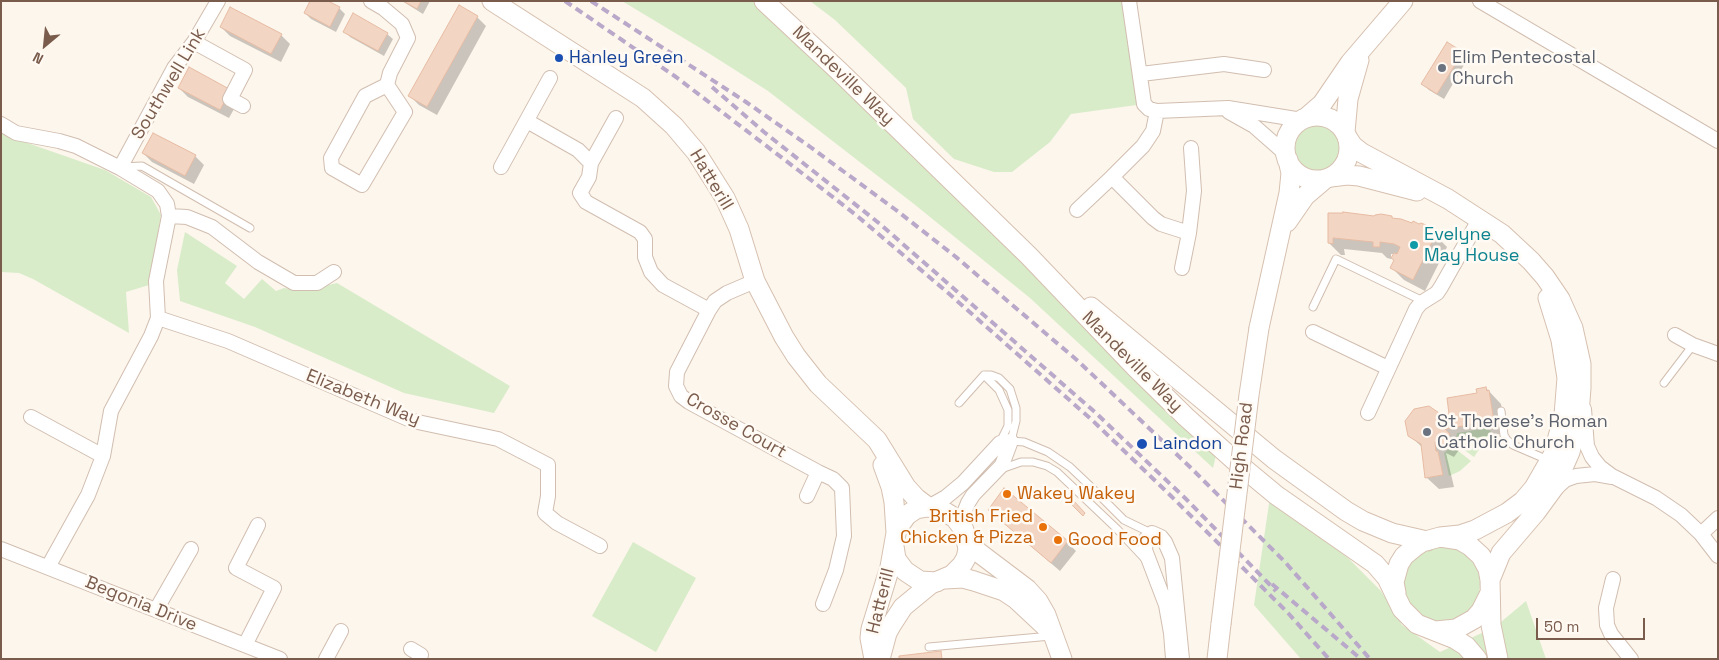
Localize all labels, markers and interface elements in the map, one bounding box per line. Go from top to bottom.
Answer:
north arrow [20,20,70,70]
street label: Mandeville Way [787,22,899,130]
street label: Southwell Link [127,25,211,143]
place label: Hanley Green [569,47,684,69]
place label: Elim Pentecostal Church [1452,47,1596,90]
text: N [30,48,46,68]
marker: Hanley Green [553,52,565,64]
marker: Elim Pentecostal Church [1436,62,1448,74]
street label: Hatterill [685,146,737,214]
place label: Evelyne May House [1424,224,1519,266]
marker: Evelyne May House [1408,239,1420,251]
street label: Mandeville Way [1077,307,1187,417]
street label: Elizabeth Way [303,365,423,431]
street label: Crosse Court [682,389,790,463]
street label: High Road [1226,401,1258,491]
place label: St Therese's Roman Catholic Church [1437,411,1608,454]
marker: St Therese's Roman Catholic Church [1421,426,1433,438]
place label: Laindon [1153,433,1222,455]
marker: Laindon [1135,437,1149,451]
place label: Wakey Wakey [1017,483,1135,505]
marker: Wakey Wakey [1001,488,1013,500]
place label: British Fried Chicken & Pizza [900,506,1033,548]
marker: British Fried Chicken & Pizza [1037,521,1049,533]
place label: Good Food [1068,529,1162,551]
marker: Good Food [1052,534,1064,546]
street label: Hatterill [862,566,900,636]
street label: Begonia Drive [82,572,200,636]
scale bar [1539,608,1648,640]
text: 50 m [1544,617,1579,636]

